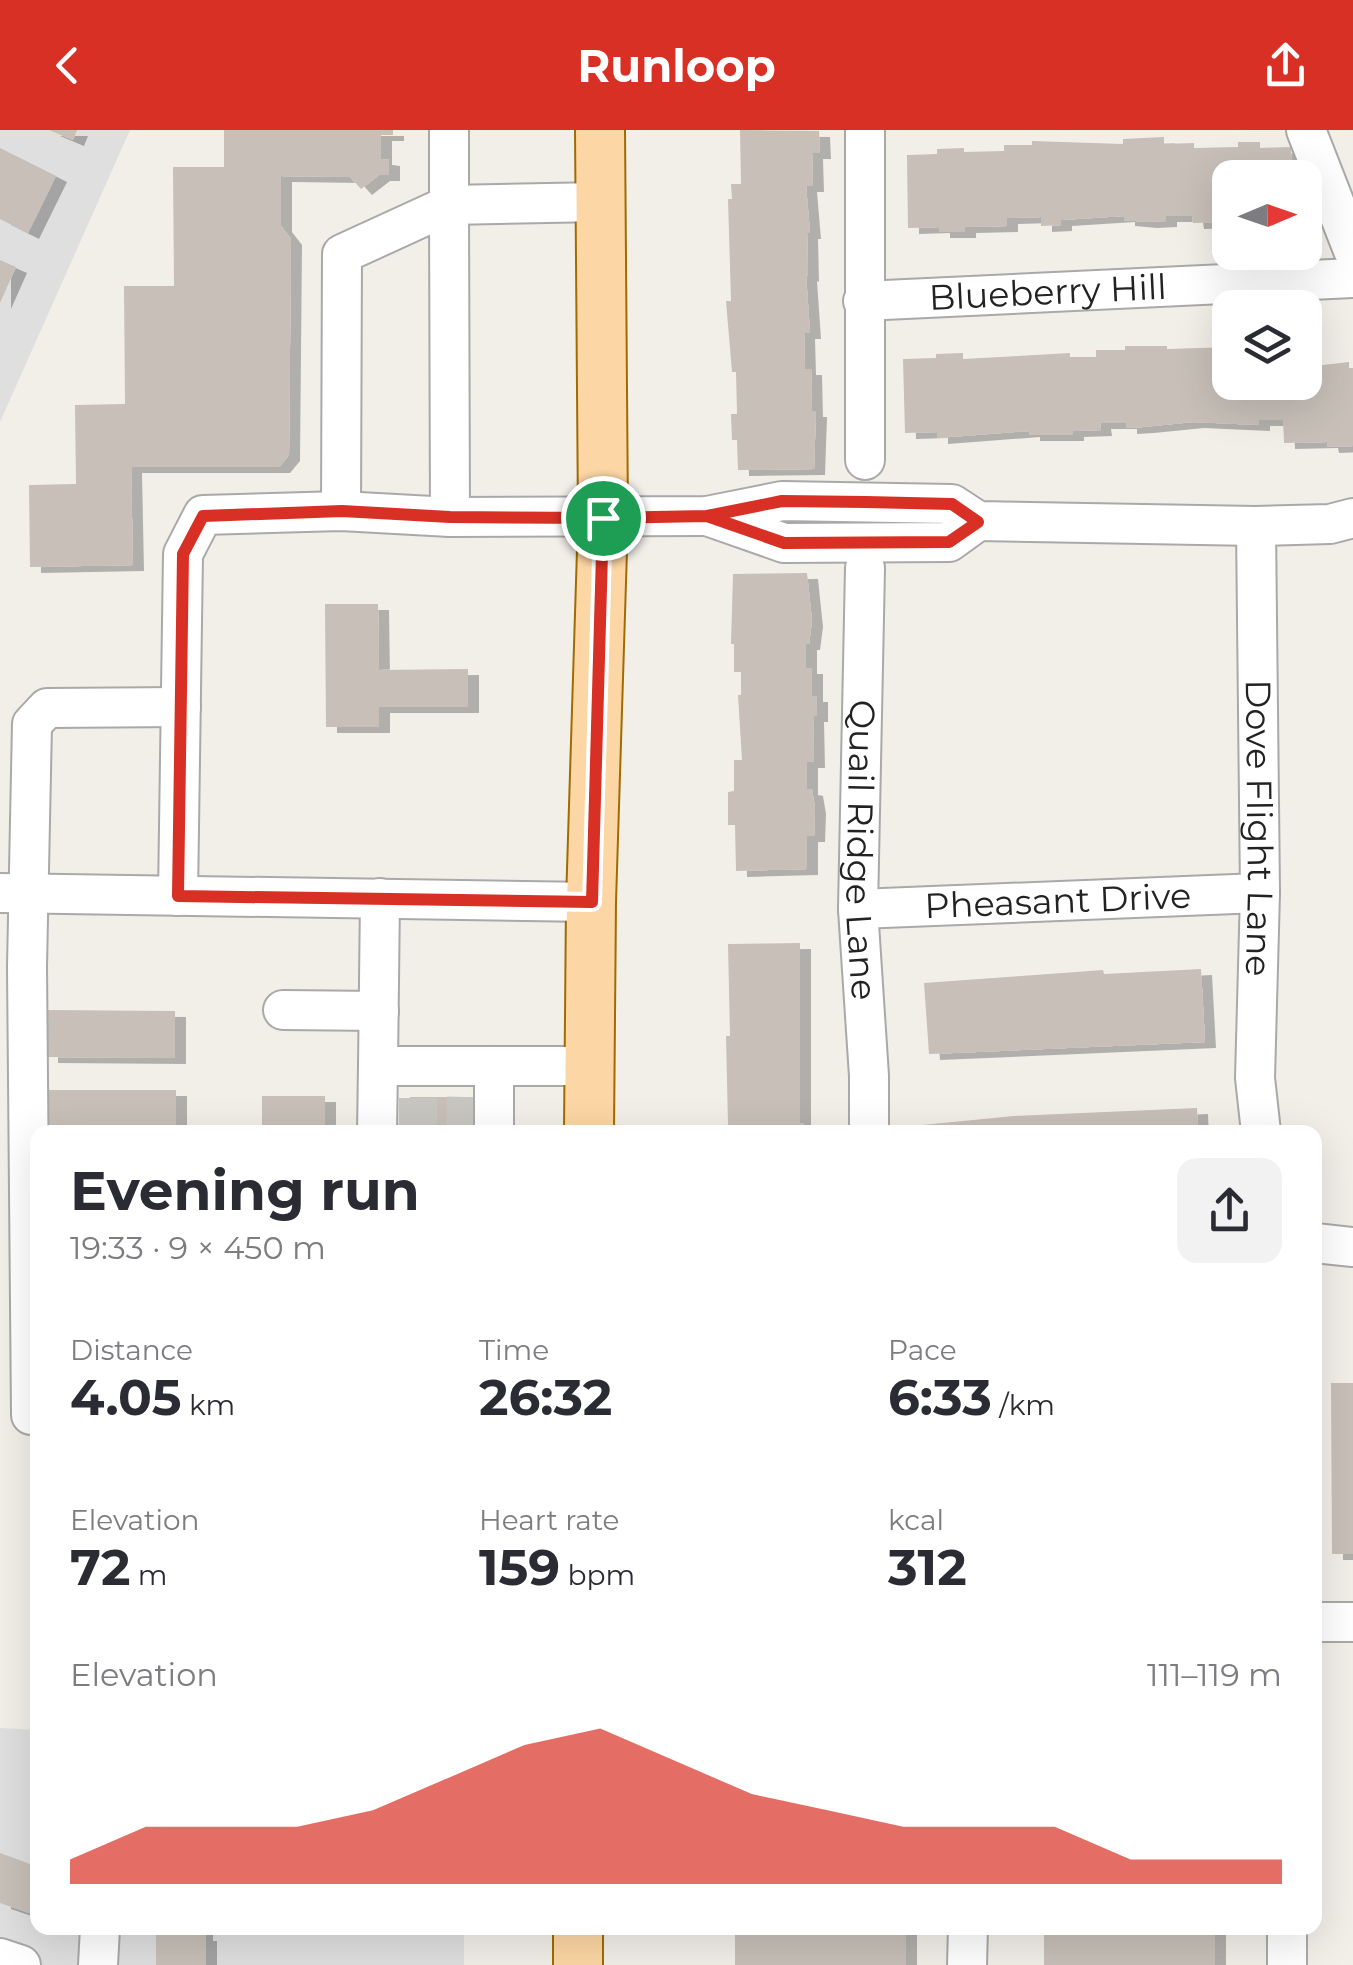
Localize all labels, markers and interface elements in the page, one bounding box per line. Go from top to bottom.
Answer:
icon: back [40,38,95,93]
text: Runloop [577,38,776,93]
icon: share [1258,38,1313,93]
north arrow [1212,160,1322,270]
map controls [1212,160,1322,400]
street label: Blueberry Hill [928,265,1168,319]
button: layers [1212,290,1322,400]
pin [561,476,646,561]
icon: arrive [576,491,631,546]
street label: Dove Flight Lane [1237,679,1282,977]
street label: Quail Ridge Lane [837,699,886,1001]
street label: Pheasant Drive [924,874,1192,927]
text: Evening run [70,1157,420,1224]
button: share [1177,1158,1282,1263]
text: 19:33 · 9 × 450 m [70,1228,326,1267]
text: Distance [70,1333,193,1367]
text: Time [479,1333,549,1367]
text: Pace [888,1333,957,1367]
text: 4.05 [70,1367,182,1428]
text: 26:32 [479,1367,612,1428]
text: 6:33 [888,1367,992,1428]
text: km [182,1388,235,1422]
text: /km [992,1388,1055,1422]
text: Elevation [70,1503,199,1537]
text: Heart rate [479,1503,620,1537]
text: kcal [888,1503,944,1537]
text: 72 [70,1537,131,1598]
text: 159 [479,1537,560,1598]
text: 312 [888,1537,967,1598]
text: m [131,1558,168,1592]
text: bpm [560,1558,635,1592]
text: Elevation [70,1655,218,1694]
text: 111–119 m [1147,1655,1282,1694]

